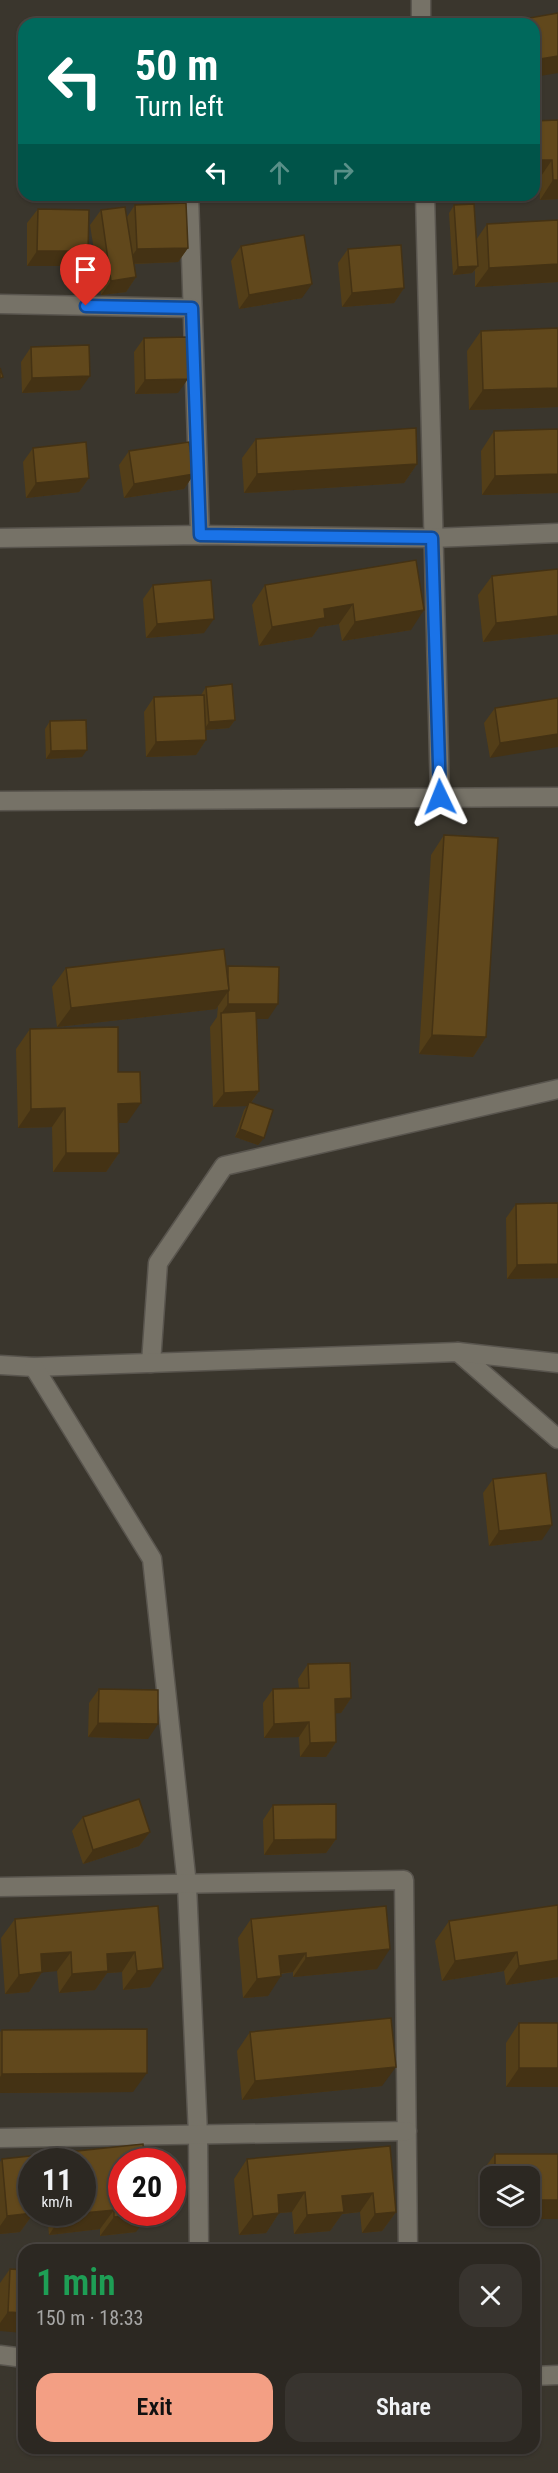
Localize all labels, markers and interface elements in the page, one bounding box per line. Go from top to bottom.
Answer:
text: 50 m [135,41,218,90]
icon: left [36,42,114,120]
text: Turn left [135,91,224,123]
icon: left [200,156,233,189]
icon: ahead [263,156,296,189]
icon: right [326,156,359,189]
pin [60,244,111,306]
icon: arrive [69,253,102,286]
position arrow [408,765,472,829]
speed limit sign: 20 [108,2148,186,2226]
text: 11 [42,2162,72,2197]
map controls [480,2166,540,2226]
button: layers [480,2166,540,2226]
text: km/h [42,2193,72,2211]
text: 1 min [36,2262,116,2304]
button: close [459,2264,522,2327]
text: 150 m · 18:33 [36,2306,143,2330]
button: Exit [36,2373,273,2442]
button: Share [285,2373,522,2442]

